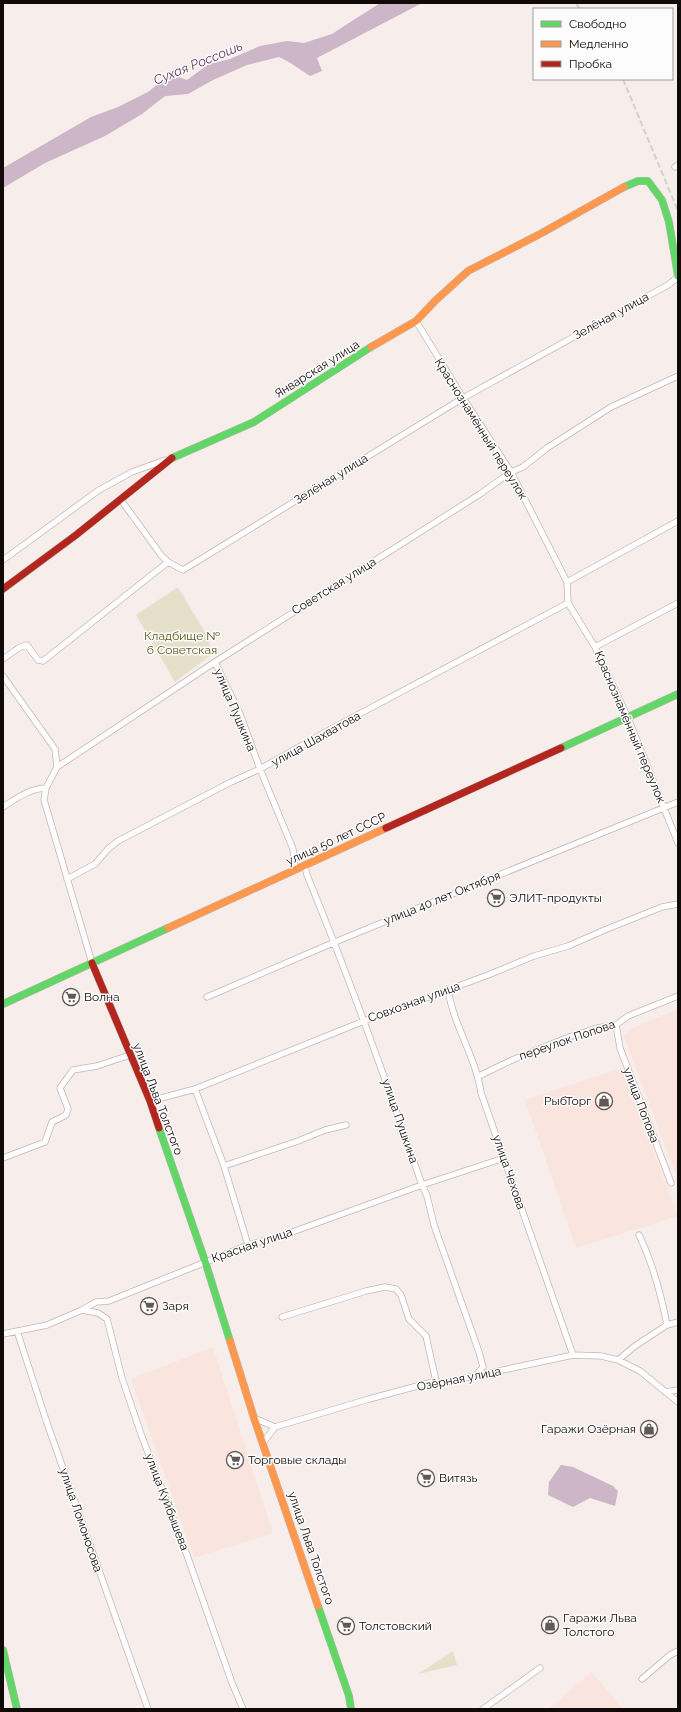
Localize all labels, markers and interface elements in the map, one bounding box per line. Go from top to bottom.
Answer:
legend [533,8,673,80]
text: Свободно [569,17,626,31]
text: Медленно [569,37,628,51]
water label: Сухая Россошь [151,38,245,88]
text: Пробка [569,57,612,71]
street label: Зелёная улица [571,290,651,342]
street label: Январская улица [272,337,362,401]
street label: Краснознамённый переулок [432,356,530,502]
street label: Зелёная улица [292,451,370,507]
street label: Советская улица [289,554,379,618]
park label: Кладбище № 6 Советская [144,629,220,657]
street label: Краснознамённый переулок [592,649,668,805]
street label: улица Пушкина [211,667,259,753]
street label: улица Шахватова [269,709,363,769]
street label: улица 50 лет СССР [284,809,389,868]
street label: улица 40 лет Октября [382,868,502,928]
supermarket icon: ЭЛИТ-продукты [486,888,506,908]
place label: ЭЛИТ-продукты [509,891,602,905]
street label: Совхозная улица [366,979,462,1025]
supermarket icon: Волна [61,987,81,1007]
place label: Волна [84,990,120,1004]
street label: переулок Попова [517,1017,617,1063]
street label: улица Льва Толстого [130,1041,186,1157]
street label: улица Попова [620,1065,662,1145]
street label: улица Пушкина [379,1077,421,1165]
shop icon: РыбТорг [594,1091,614,1111]
place label: РыбТорг [544,1094,591,1108]
street label: улица Чехова [490,1133,528,1211]
street label: Красная улица [210,1225,294,1265]
supermarket icon: Заря [139,1296,159,1316]
place label: Заря [162,1299,189,1313]
street label: Озёрная улица [416,1364,502,1394]
shop icon: Гаражи Озёрная [639,1419,659,1439]
place label: Гаражи Озёрная [541,1422,636,1436]
supermarket icon: Торговые склады [225,1450,245,1470]
street label: улица Куйбышева [142,1451,192,1553]
place label: Торговые склады [248,1453,346,1467]
street label: улица Ломоносова [57,1466,105,1574]
supermarket icon: Витязь [416,1468,436,1488]
place label: Витязь [439,1471,477,1485]
street label: улица Льва Толстого [285,1490,337,1606]
place label: Гаражи Льва Толстого [563,1611,637,1639]
shop icon: Гаражи Льва Толстого [540,1615,560,1635]
supermarket icon: Толстовский [336,1616,356,1636]
place label: Толстовский [359,1619,432,1633]

